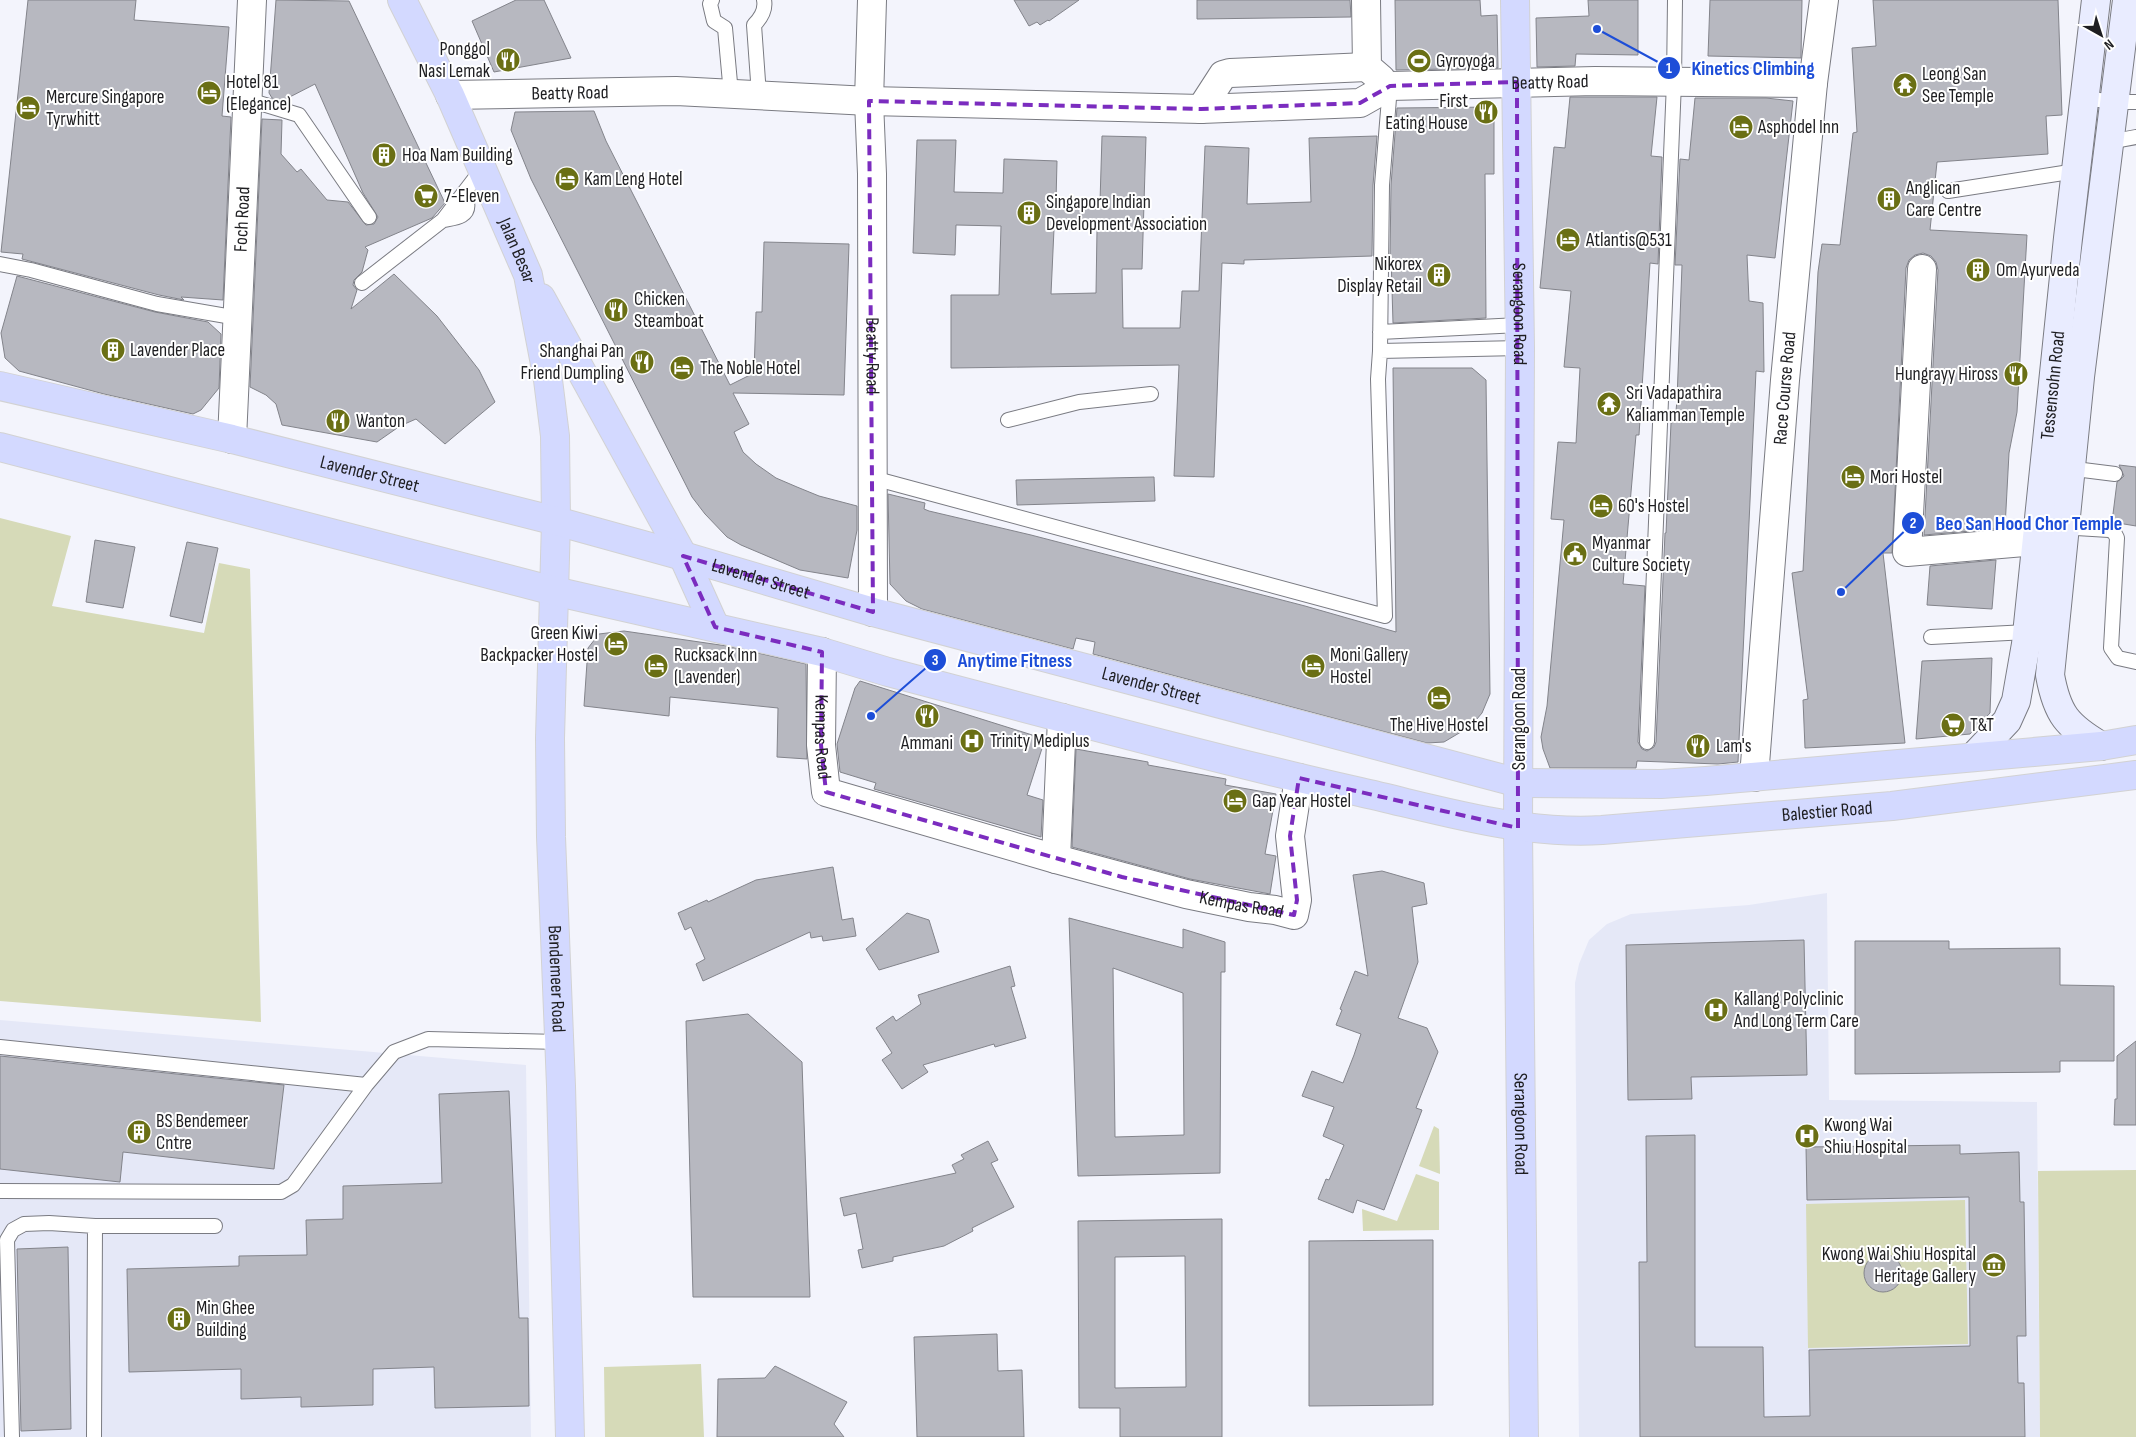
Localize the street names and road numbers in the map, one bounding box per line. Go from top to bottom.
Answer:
street label: Beatty Road [1511,70,1589,95]
street label: Beatty Road [531,81,609,105]
street label: Foch Road [229,186,255,252]
street label: Jalan Besar [493,213,541,285]
street label: Serangoon Road [1507,263,1532,365]
street label: Beatty Road [861,317,884,394]
street label: Tessensohn Road [2036,330,2070,441]
street label: Race Course Road [1768,331,1801,446]
street label: Lavender Street [318,450,422,497]
street label: Lavender Street [709,554,813,604]
street label: Lavender Street [1099,662,1204,710]
street label: Serangoon Road [1508,668,1531,770]
street label: Kempas Road [810,694,836,780]
street label: Balestier Road [1781,796,1873,827]
street label: Kempas Road [1197,886,1286,923]
street label: Bendemeer Road [543,925,570,1033]
street label: Serangoon Road [1509,1073,1533,1175]

